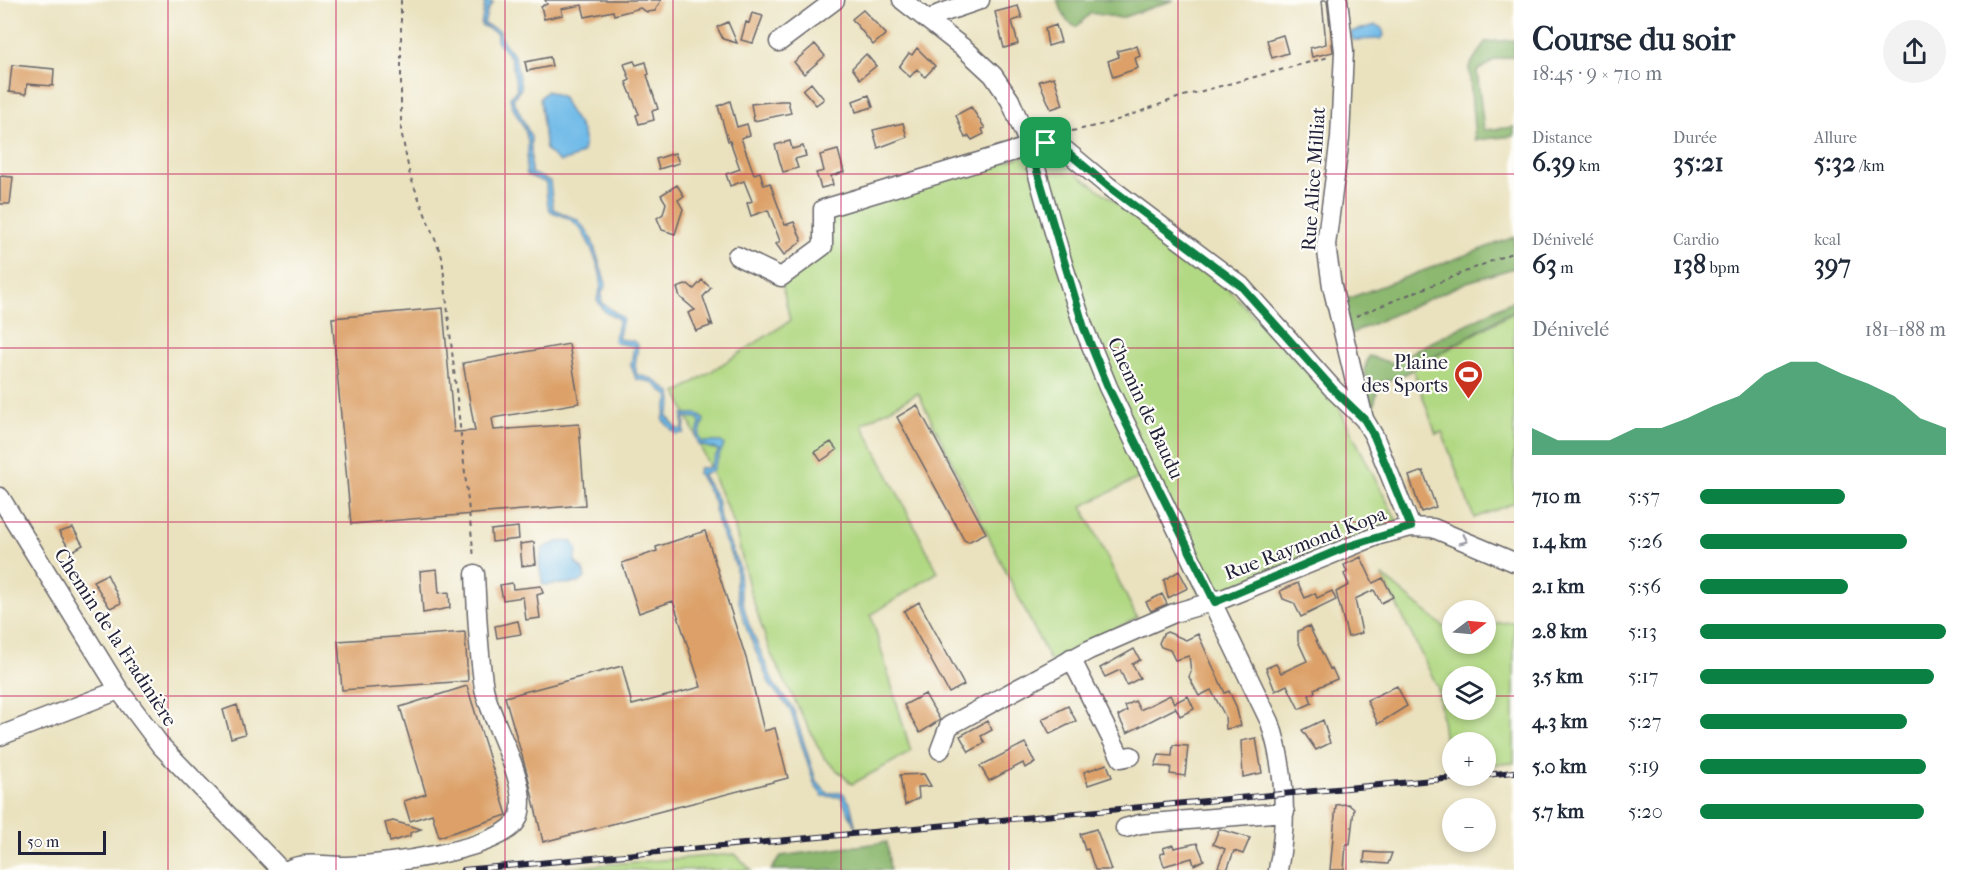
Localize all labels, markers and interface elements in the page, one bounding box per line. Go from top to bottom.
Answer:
text: Course du soir [1532,20,1735,59]
button: share [1883,20,1946,83]
text: 18:45 · 9 × 710 m [1532,62,1662,85]
street label: Rue Alice Milliat [1297,106,1330,252]
pin [1020,117,1071,168]
icon: arrive [1029,126,1062,159]
text: Distance [1532,128,1592,147]
text: Durée [1673,128,1717,147]
text: Allure [1814,128,1857,147]
text: 6.39 [1532,147,1575,178]
text: 35:21 [1673,147,1724,178]
text: 5:32 [1814,147,1856,178]
text: km [1575,156,1600,175]
text: /km [1856,156,1884,175]
text: Dénivelé [1532,230,1594,249]
text: Cardio [1673,230,1719,249]
text: kcal [1814,230,1841,249]
text: 63 [1532,249,1557,280]
text: 138 [1673,249,1706,280]
text: 397 [1814,249,1851,280]
text: m [1557,258,1573,277]
text: bpm [1706,258,1740,277]
text: Dénivelé [1532,318,1609,341]
text: 181–188 m [1865,318,1946,341]
street label: Chemin de Baudu [1103,334,1189,483]
place label: Plaine des Sports [1361,351,1448,397]
sports icon: Plaine des Sports [1453,358,1485,400]
text: 710 m [1532,485,1581,508]
text: 5:57 [1628,485,1660,508]
street label: Rue Raymond Kopa [1221,502,1390,585]
text: 1.4 km [1532,530,1587,553]
text: 5:26 [1628,530,1663,553]
one-way arrow [1457,533,1468,545]
street label: Chemin de la Fradinière [49,544,182,731]
text: 2.1 km [1532,575,1585,598]
text: 5:56 [1628,575,1661,598]
north arrow [1442,600,1496,654]
map controls [1442,600,1496,852]
text: 2.8 km [1532,620,1587,643]
text: 5:13 [1628,620,1657,643]
text: 3.5 km [1532,665,1583,688]
text: 5:17 [1628,665,1658,688]
button: layers [1442,666,1496,720]
text: 4.3 km [1532,710,1588,733]
text: 5:27 [1628,710,1661,733]
button: + [1442,732,1496,786]
text: 5.0 km [1532,755,1587,778]
text: 5:19 [1628,755,1659,778]
button: − [1442,798,1496,852]
text: 5.7 km [1532,800,1584,823]
text: 5:20 [1628,800,1663,823]
scale bar [18,828,106,856]
text: 50 m [27,832,59,851]

